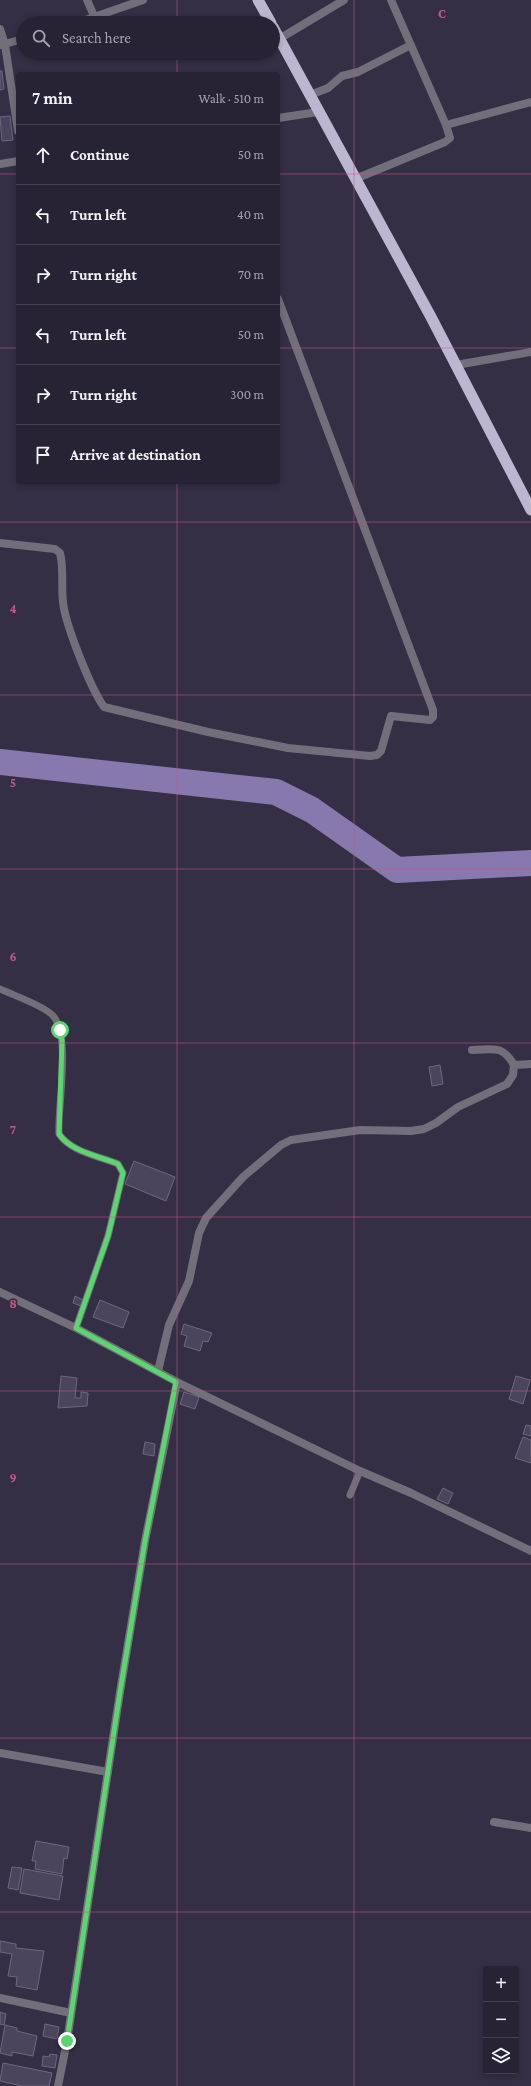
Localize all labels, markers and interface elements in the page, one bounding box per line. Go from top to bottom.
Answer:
text: C [438,6,446,21]
search box [16,16,280,60]
icon: search [30,27,52,49]
text: Search here [62,30,131,46]
text: 7 min [32,89,73,108]
text: Walk · 510 m [198,91,264,106]
icon: ahead [32,144,54,166]
text: Continue [70,147,129,163]
text: 50 m [238,147,264,162]
icon: left [32,204,54,226]
text: Turn left [70,207,126,223]
text: 40 m [237,207,264,222]
icon: right [32,264,54,286]
text: Turn right [70,267,137,283]
text: 70 m [238,267,264,282]
icon: left [32,324,54,346]
text: Turn left [70,327,126,343]
text: 50 m [238,327,264,342]
icon: right [32,384,54,406]
text: Turn right [70,387,137,403]
text: 300 m [230,387,264,402]
icon: arrive [32,444,54,466]
text: Arrive at destination [70,447,201,463]
text: 4 [9,601,17,616]
text: 5 [10,775,16,790]
text: 6 [9,949,17,964]
route start [51,1021,69,1039]
text: 7 [10,1122,16,1137]
text: 8 [9,1296,17,1311]
text: 9 [9,1470,17,1485]
map controls [483,1966,519,2074]
button: + [483,1966,519,2002]
button: − [483,2002,519,2038]
route end [58,2032,76,2050]
button: layers [483,2038,519,2074]

